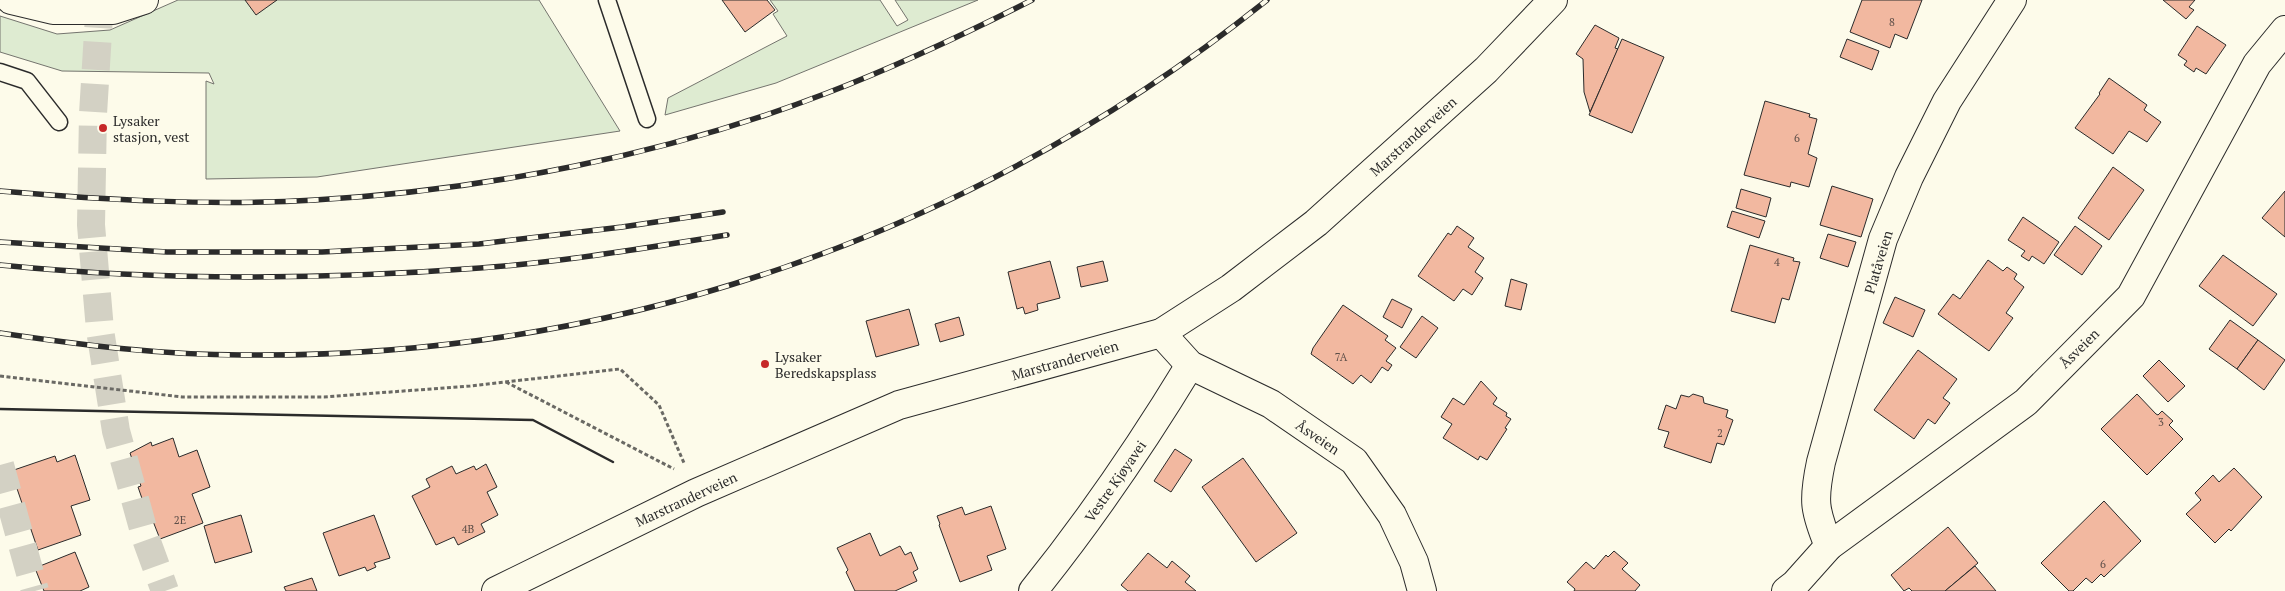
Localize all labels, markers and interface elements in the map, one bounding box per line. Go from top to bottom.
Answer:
house number: 8 [1889,15,1895,29]
street label: Marstranderveien [1366,92,1461,180]
place label: Lysaker stasjon, vest [113,111,190,146]
marker: Lysaker stasjon, vest [97,122,109,134]
house number: 6 [1794,131,1800,145]
street label: Platåveien [1859,227,1897,296]
house number: 4 [1774,255,1780,269]
street label: Åsveien [2055,323,2104,372]
street label: Marstranderveien [1009,335,1121,384]
place label: Lysaker Beredskapsplass [775,347,877,382]
house number: 7A [1335,350,1348,364]
marker: Lysaker Beredskapsplass [759,358,771,370]
street label: Åsveien [1292,415,1344,459]
house number: 3 [2158,415,2164,429]
house number: 2 [1717,426,1723,440]
street label: Vestre Kjøyavei [1080,437,1150,525]
street label: Marstranderveien [632,467,741,531]
house number: 2E [174,513,186,527]
house number: 4B [462,522,475,536]
house number: 6 [2100,557,2106,571]

